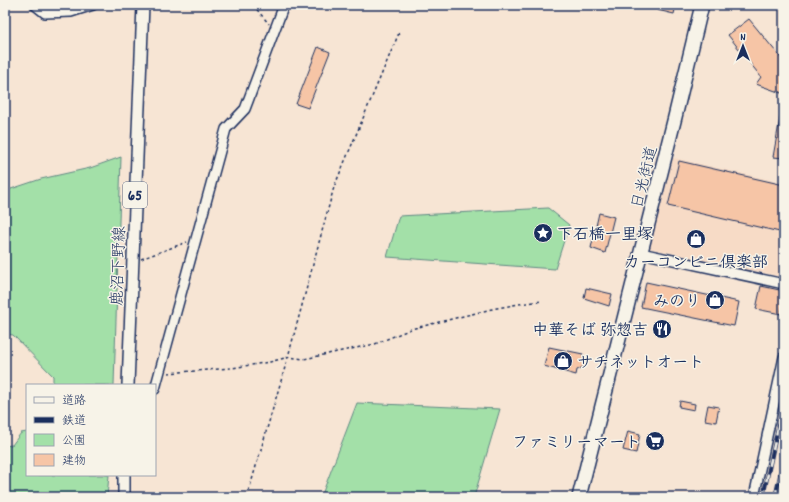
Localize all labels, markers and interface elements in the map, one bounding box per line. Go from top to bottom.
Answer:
north arrow [723,26,763,66]
text: N [740,30,746,46]
street label: 日光街道 [627,144,664,211]
road number: 65 [123,182,147,208]
place icon: 下石橋一里塚 [532,222,554,244]
place label: 下石橋一里塚 [557,224,653,247]
street label: 鹿沼下野線 [107,226,132,306]
shop icon: カーコンビニ倶楽部 [685,228,707,250]
place label: カーコンビニ倶楽部 [624,252,768,275]
shop icon: みのり [704,289,726,311]
place label: みのり [653,291,701,314]
restaurant icon: 中華そば 弥惣吉 [651,318,673,340]
place label: 中華そば 弥惣吉 [532,320,648,343]
shop icon: サチネットオート [552,350,574,372]
place label: サチネットオート [577,352,704,375]
legend [26,384,156,476]
text: 道路 [62,393,86,410]
text: 鉄道 [62,413,86,430]
supermarket icon: ファミリーマート [644,430,666,452]
place label: ファミリーマート [512,432,641,455]
text: 公園 [62,433,86,450]
text: 建物 [62,453,86,470]

